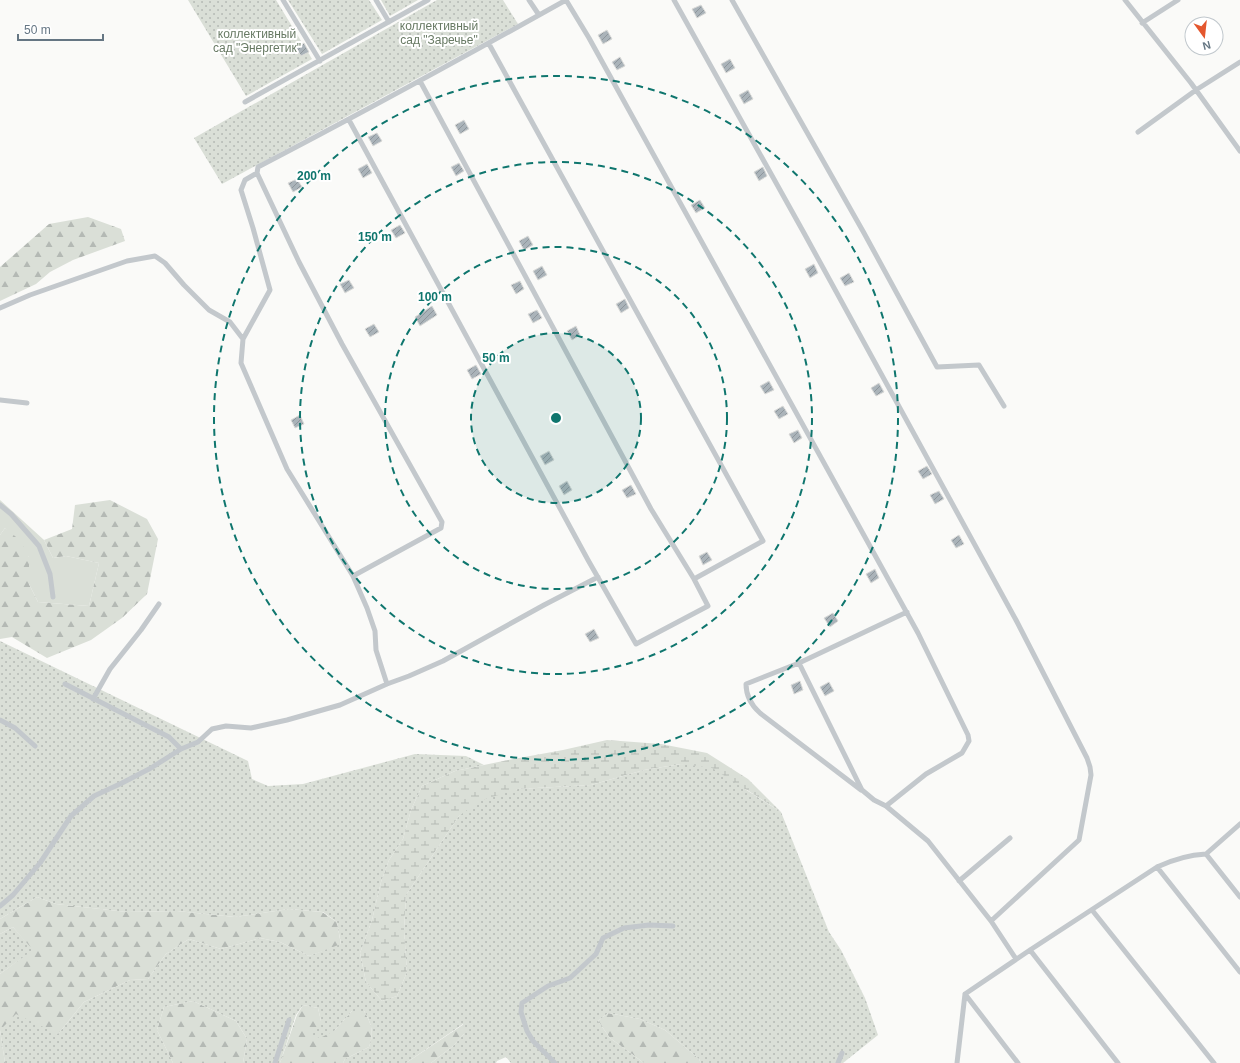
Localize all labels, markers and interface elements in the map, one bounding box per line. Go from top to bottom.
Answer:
scale bar [18,16,103,42]
north arrow [1184,16,1224,56]
park label: коллективный сад "Заречье" [400,19,478,47]
text: 50 m [24,23,51,37]
park label: коллективный сад "Энергетик" [213,27,301,55]
text: N [1201,39,1212,52]
text: 200 m [297,169,331,183]
text: 150 m [358,230,392,244]
text: 100 m [418,290,452,304]
text: 50 m [482,351,510,365]
centre of rings [549,411,563,425]

